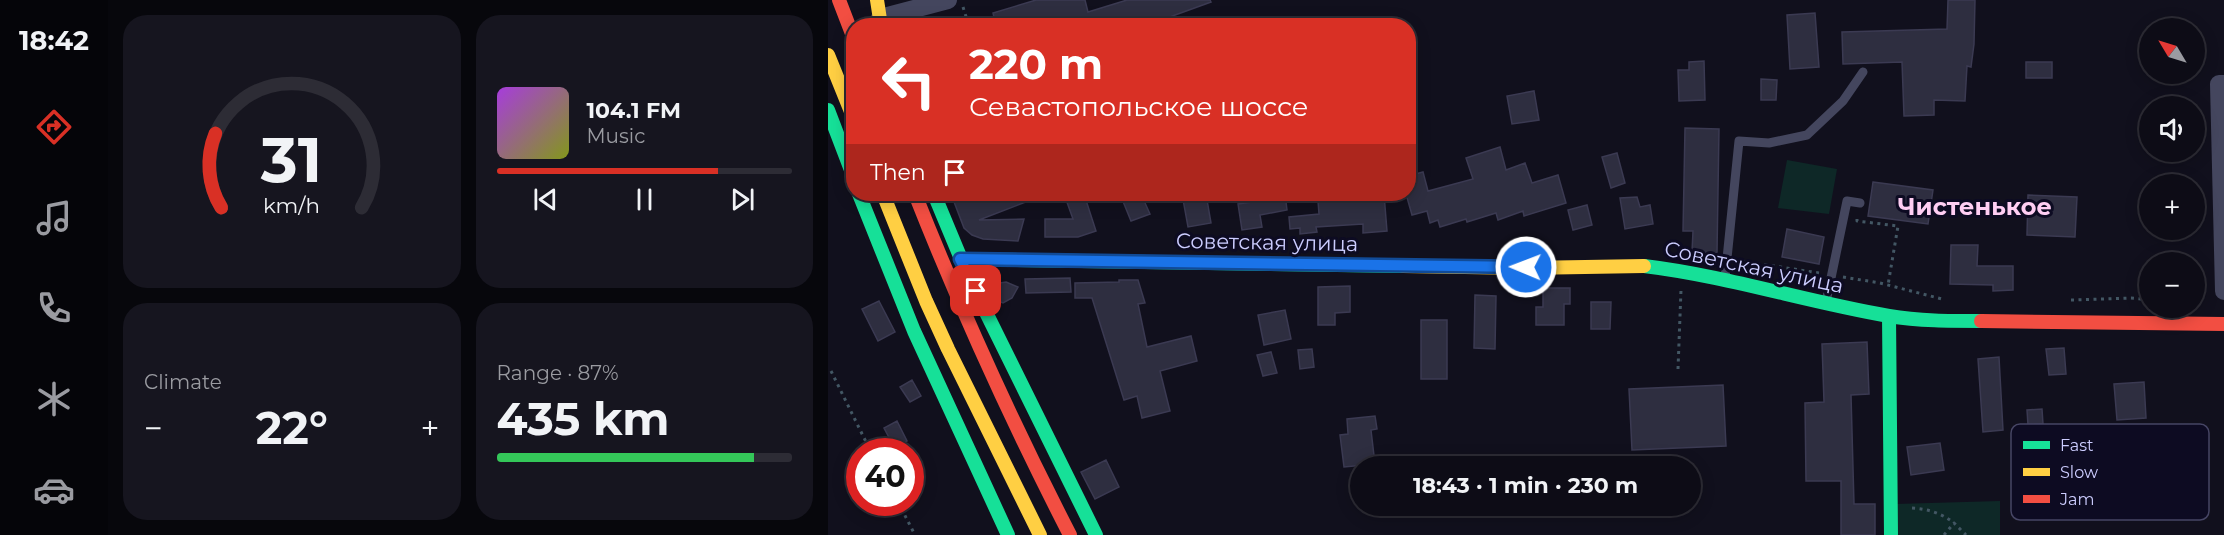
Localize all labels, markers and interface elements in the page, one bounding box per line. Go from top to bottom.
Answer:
north arrow [2139,18,2205,84]
map controls [2139,18,2205,318]
text: 18:42 [19,24,89,57]
text: 220 m [969,38,1103,90]
icon: left [870,42,948,120]
text: Севастопольское шоссе [969,90,1309,123]
button: sound [2139,96,2205,162]
text: 104.1 FM [587,97,681,124]
icon: directions [33,106,75,148]
text: 31 [260,123,322,199]
text: Music [587,124,645,148]
icon: arrive [938,156,971,189]
text: Then [870,159,926,186]
button: + [2139,174,2205,240]
icon: previous [529,183,562,216]
icon: pause [628,183,661,216]
icon: next [726,183,759,216]
district label: Чистенькое [1898,192,2052,221]
text: km/h [263,193,320,219]
icon: music [33,197,75,239]
street label: Советская улица [1176,228,1358,256]
position arrow [1494,235,1558,299]
street label: Советская улица [1662,236,1846,298]
button: − [2139,252,2205,318]
pin [950,265,1001,316]
icon: arrive [959,274,992,307]
icon: phone [33,287,75,329]
text: Range · 87% [497,361,619,385]
text: Climate [144,370,222,394]
icon: climate [33,378,75,420]
text: 435 km [497,391,669,446]
text: 22° [256,400,328,455]
text: − [144,408,163,448]
text: + [421,408,439,448]
legend [2011,424,2209,520]
text: Fast [2060,436,2094,455]
speed limit sign: 40 [846,438,924,516]
text: Slow [2060,463,2098,482]
icon: car [33,469,75,511]
text: 18:43 · 1 min · 230 m [1413,472,1638,499]
text: Jam [2059,490,2094,509]

